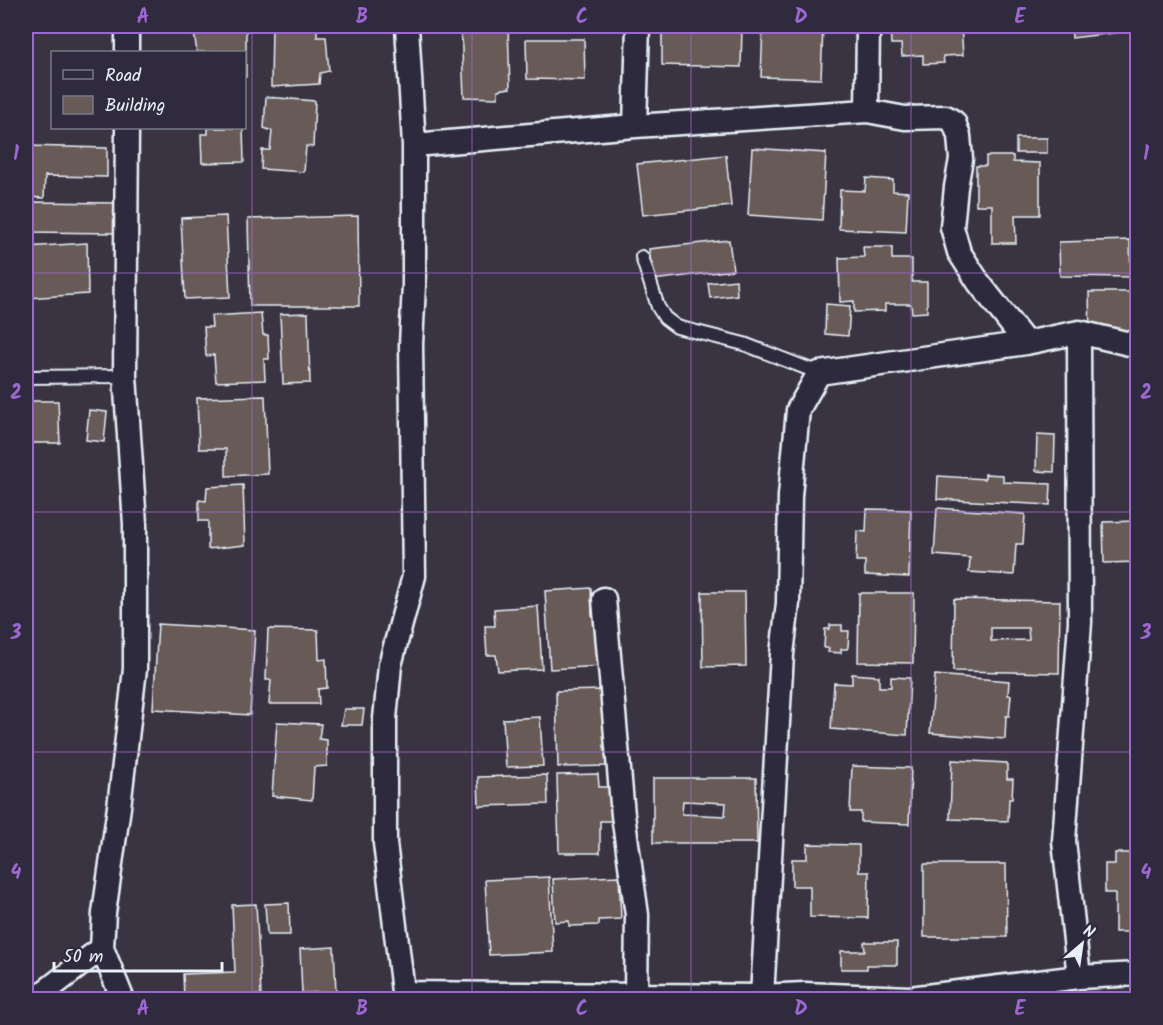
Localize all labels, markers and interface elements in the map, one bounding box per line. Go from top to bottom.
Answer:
text: A [137,2,149,34]
text: B [356,2,368,34]
text: C [576,2,588,34]
text: D [794,2,808,34]
text: E [1014,2,1026,34]
legend [51,51,246,129]
text: Road [105,62,142,91]
text: Building [105,92,165,121]
text: 1 [13,139,19,171]
text: 1 [1143,139,1149,171]
text: 2 [10,378,22,410]
text: 2 [1140,378,1152,410]
text: 3 [10,618,22,650]
text: 3 [1140,618,1152,650]
text: 4 [11,858,22,890]
text: 4 [1141,858,1152,890]
north arrow [1052,914,1112,974]
text: N [1078,919,1099,946]
scale bar [54,935,222,973]
text: 50 m [63,943,103,972]
text: A [137,994,149,1025]
text: B [356,994,368,1025]
text: C [576,994,588,1025]
text: D [794,994,808,1025]
text: E [1014,994,1026,1025]

